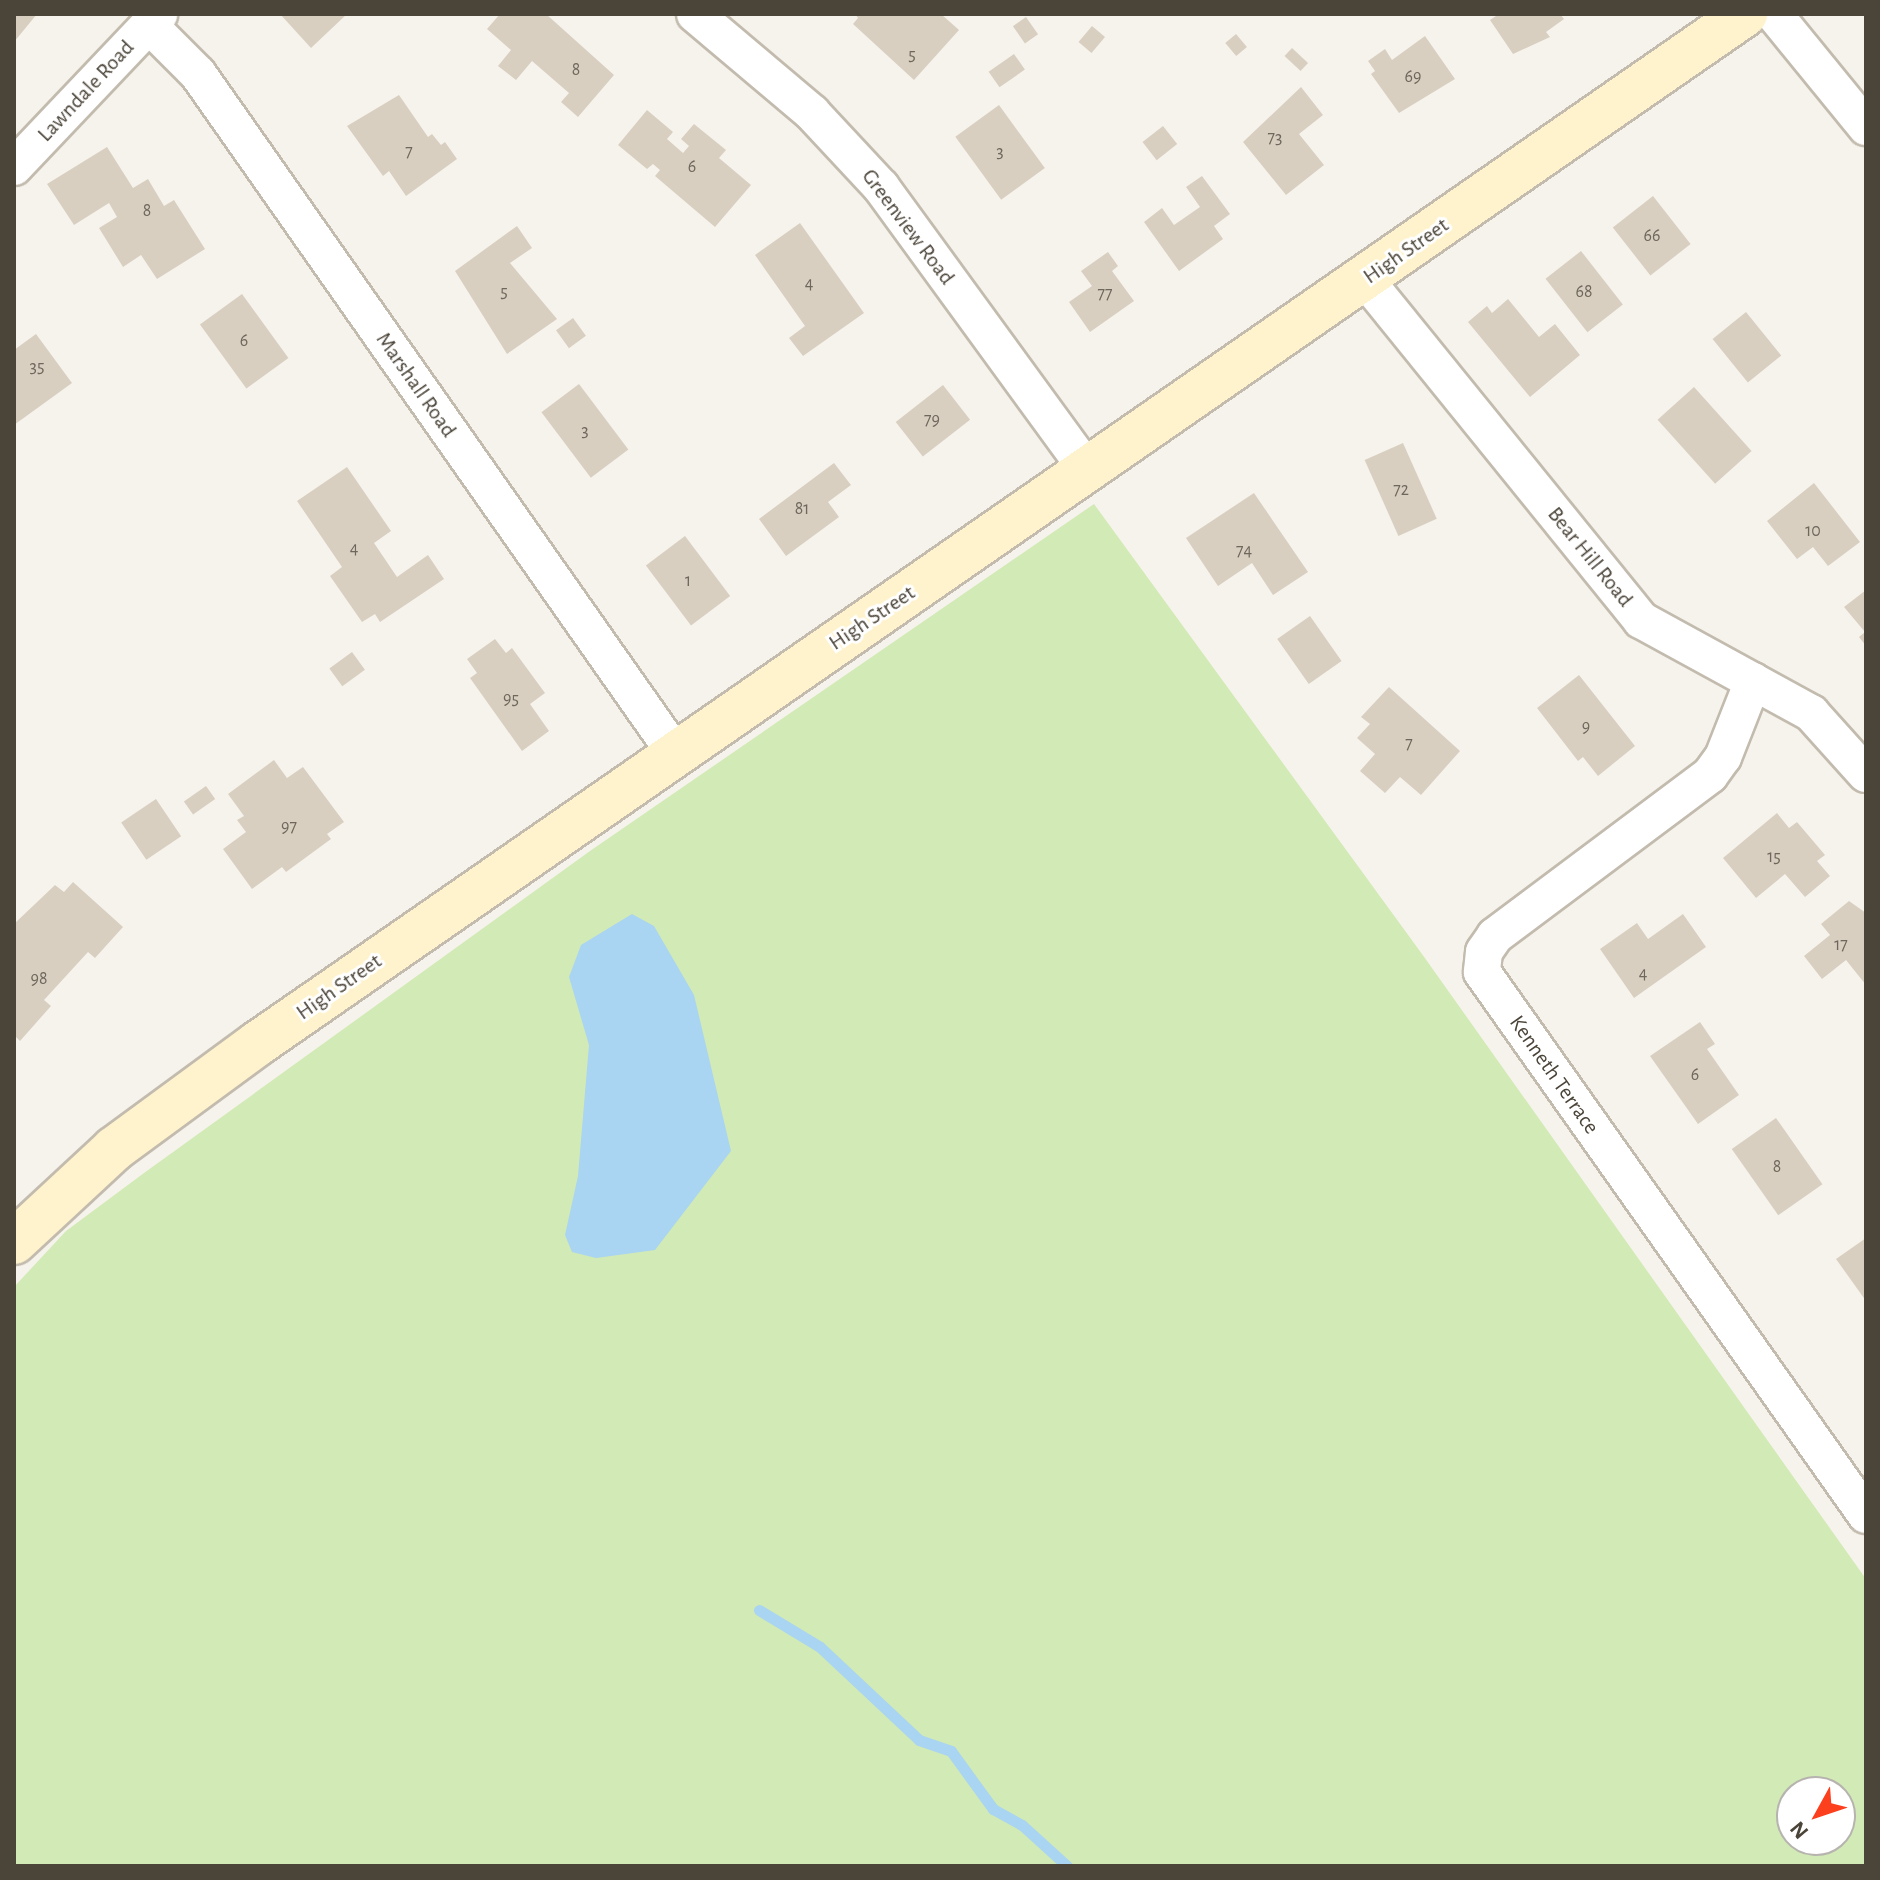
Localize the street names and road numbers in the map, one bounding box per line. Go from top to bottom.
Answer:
street label: Lawndale Road [32,35,140,147]
street label: Greenview Road [856,164,960,290]
street label: High Street [1358,212,1454,290]
street label: Marshall Road [370,327,462,443]
street label: Bear Hill Road [1542,502,1638,612]
street label: High Street [824,580,920,656]
street label: High Street [291,948,387,1026]
street label: Kenneth Terrace [1503,1011,1605,1139]

